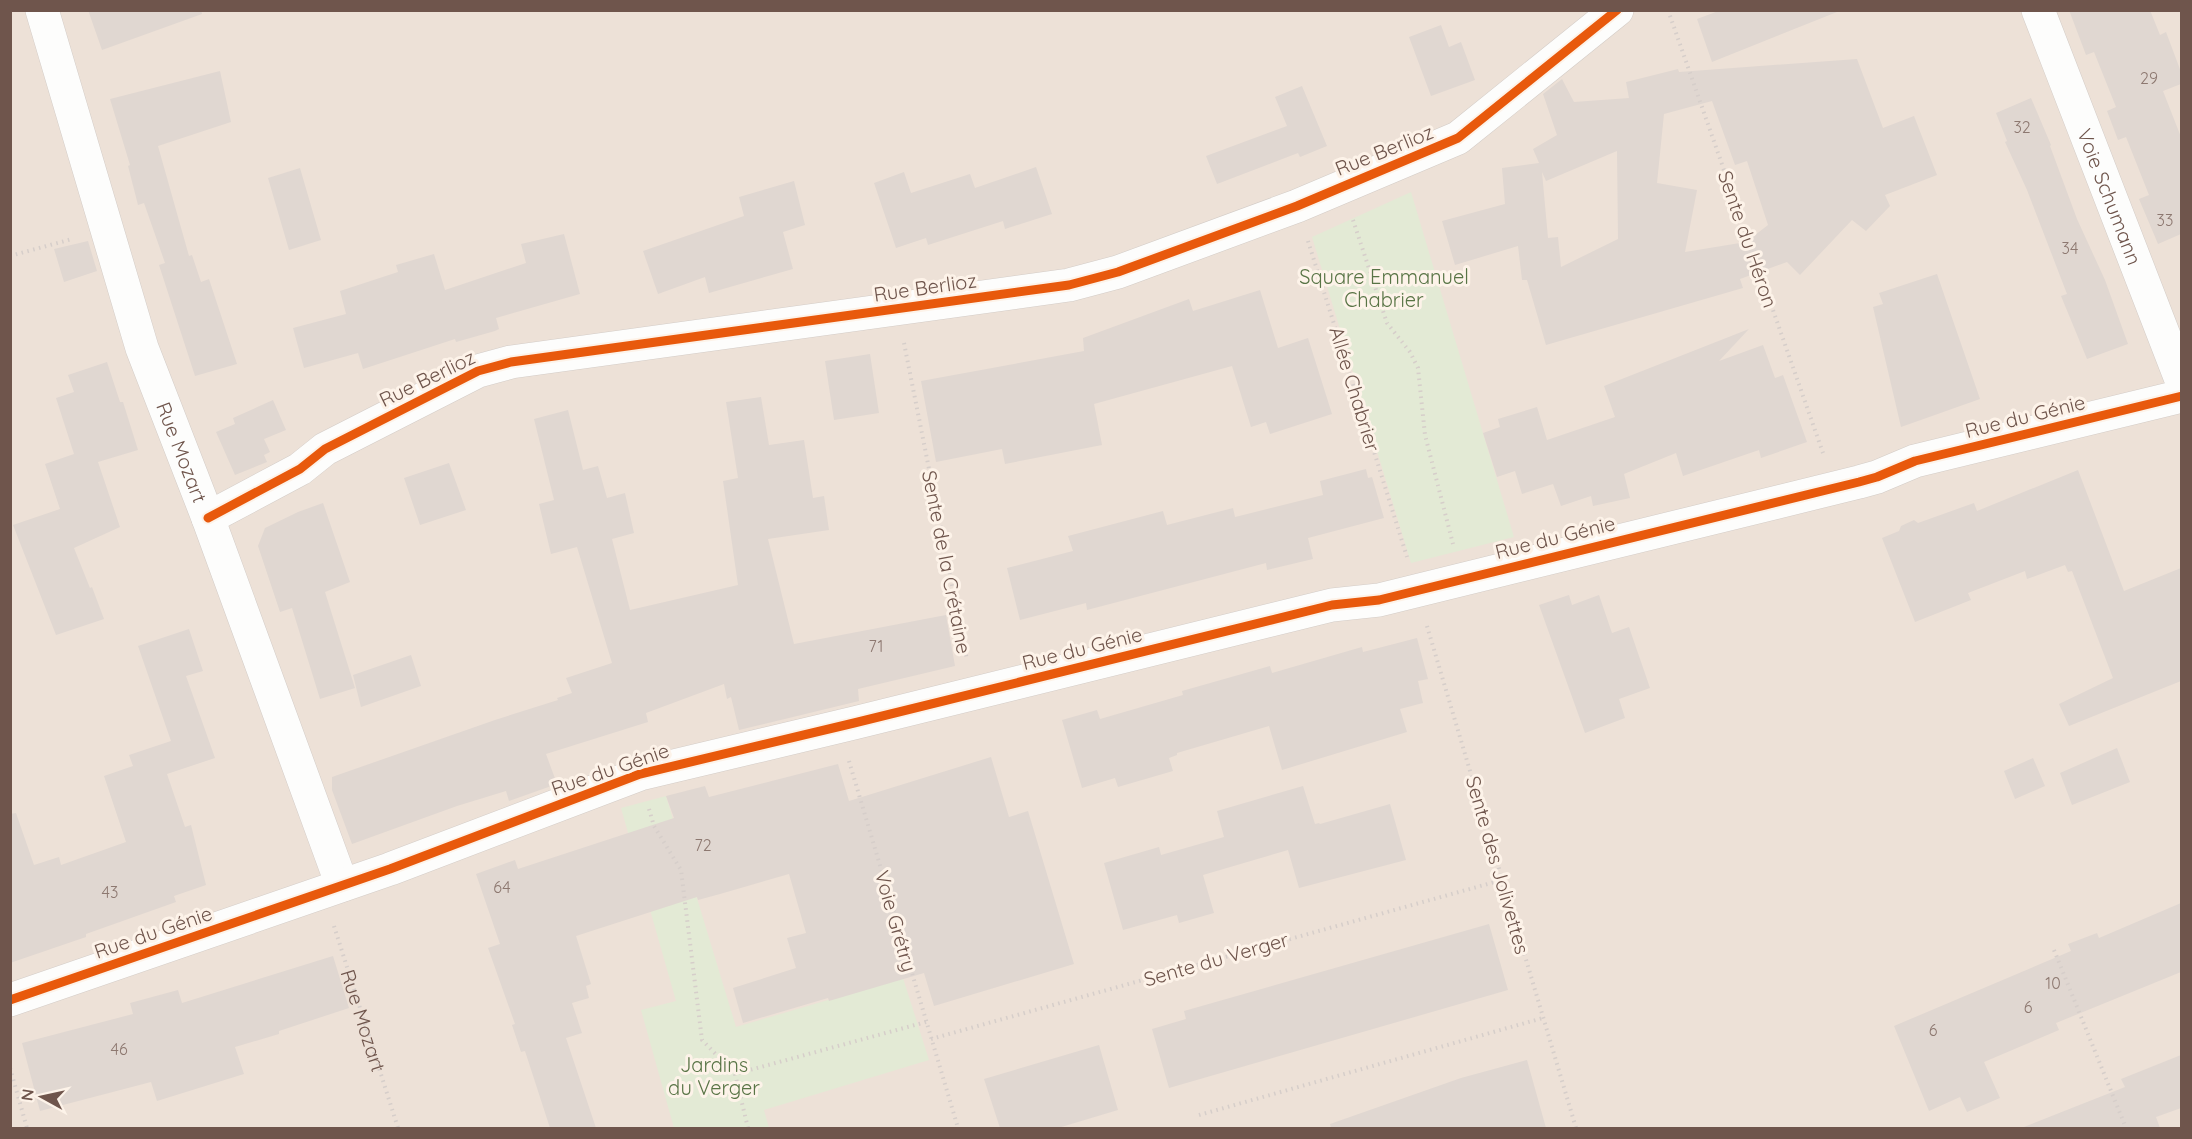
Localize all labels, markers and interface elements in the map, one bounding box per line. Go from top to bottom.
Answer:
house number: 29 [2140,68,2158,88]
house number: 32 [2013,117,2031,137]
street label: Rue Berlioz [1331,119,1437,181]
street label: Voie Schumann [2073,125,2148,268]
street label: Sente du Héron [1713,167,1783,311]
house number: 33 [2157,210,2173,230]
house number: 34 [2062,238,2078,258]
park label: Square Emmanuel Chabrier [1299,264,1469,312]
street label: Rue Berlioz [872,267,978,307]
street label: Allée Chabrier [1324,323,1386,455]
street label: Rue Berlioz [375,344,479,412]
street label: Rue du Génie [1962,389,2088,443]
street label: Rue Mozart [152,398,213,506]
street label: Sente de la Crétaine [917,468,977,656]
street label: Rue du Génie [1492,510,1618,564]
street label: Rue du Génie [1019,621,1145,675]
house number: 71 [869,636,883,656]
street label: Rue du Génie [548,737,672,801]
street label: Sente des Jolivettes [1461,773,1535,957]
house number: 72 [694,835,712,855]
street label: Voie Grétry [870,867,922,975]
house number: 64 [493,877,511,897]
house number: 43 [102,882,118,902]
street label: Rue du Génie [91,900,215,964]
street label: Sente du Verger [1141,926,1292,992]
street label: Rue Mozart [336,966,392,1075]
house number: 10 [2045,973,2061,993]
house number: 6 [2024,997,2033,1017]
house number: 6 [1929,1020,1938,1040]
house number: 46 [110,1039,128,1059]
park label: Jardins du Verger [668,1052,760,1100]
north arrow [12,1067,72,1127]
text: N [16,1088,38,1102]

